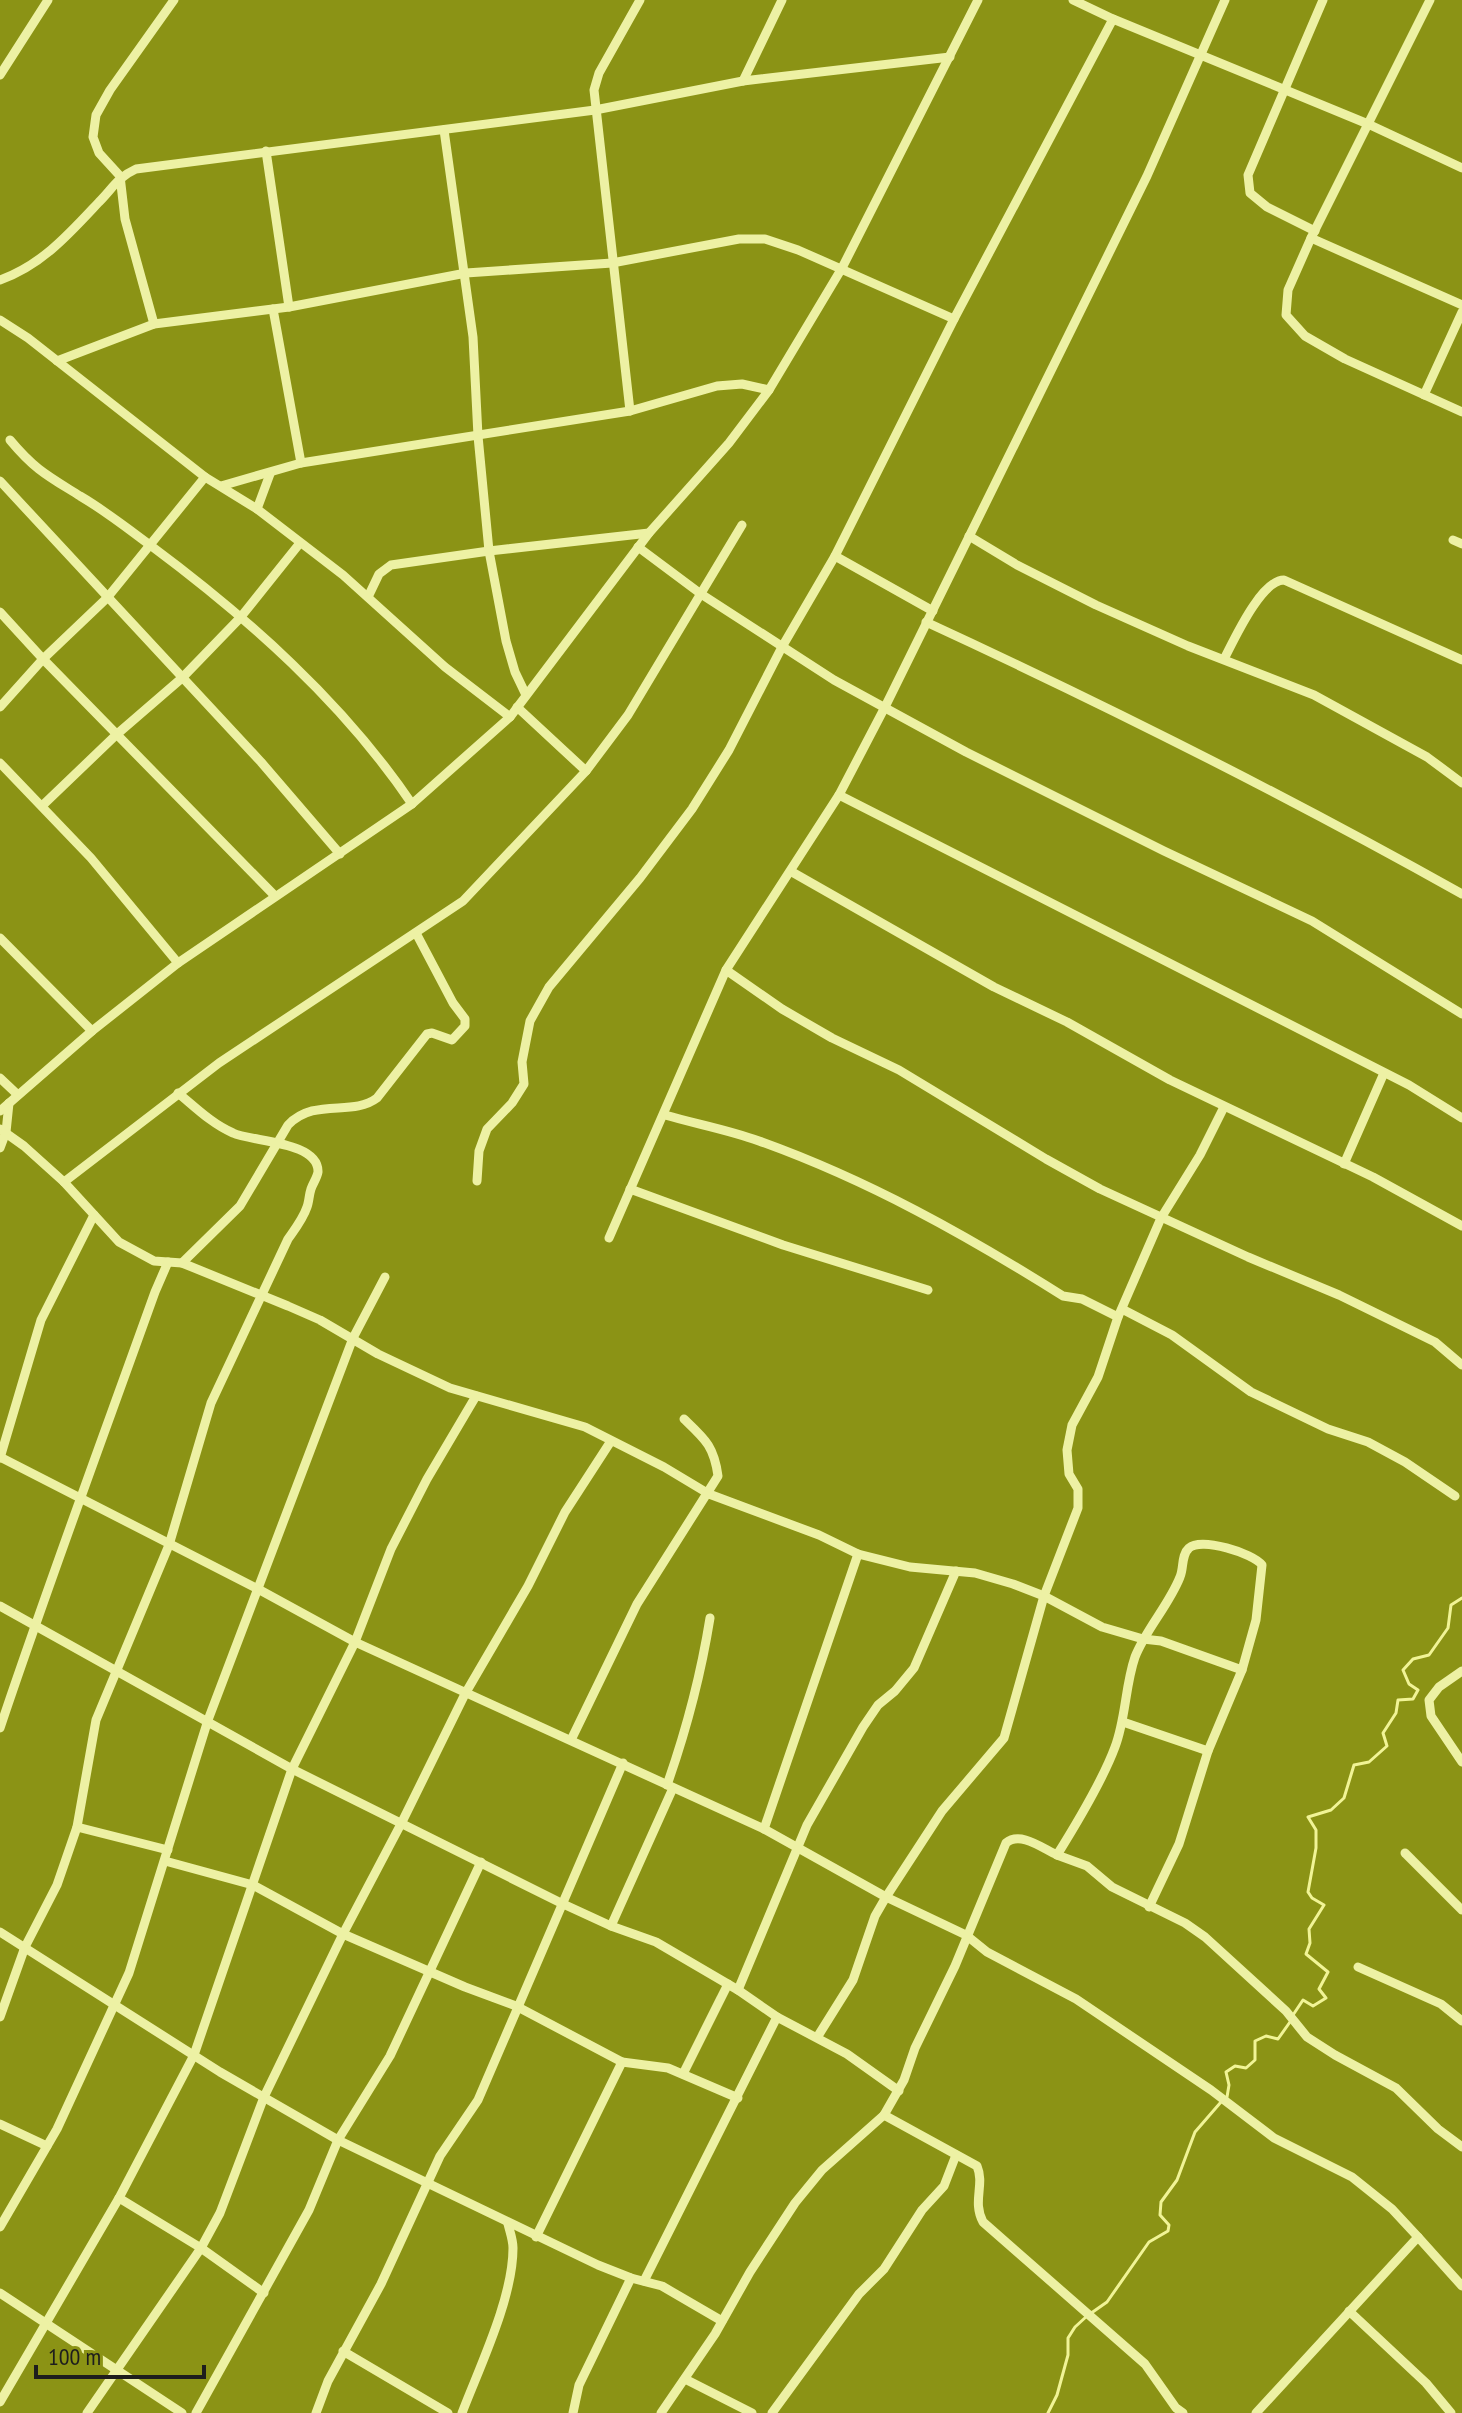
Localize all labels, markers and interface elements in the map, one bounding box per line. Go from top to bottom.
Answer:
scale bar [36,2329,204,2379]
text: 100 m [48,2341,101,2372]

